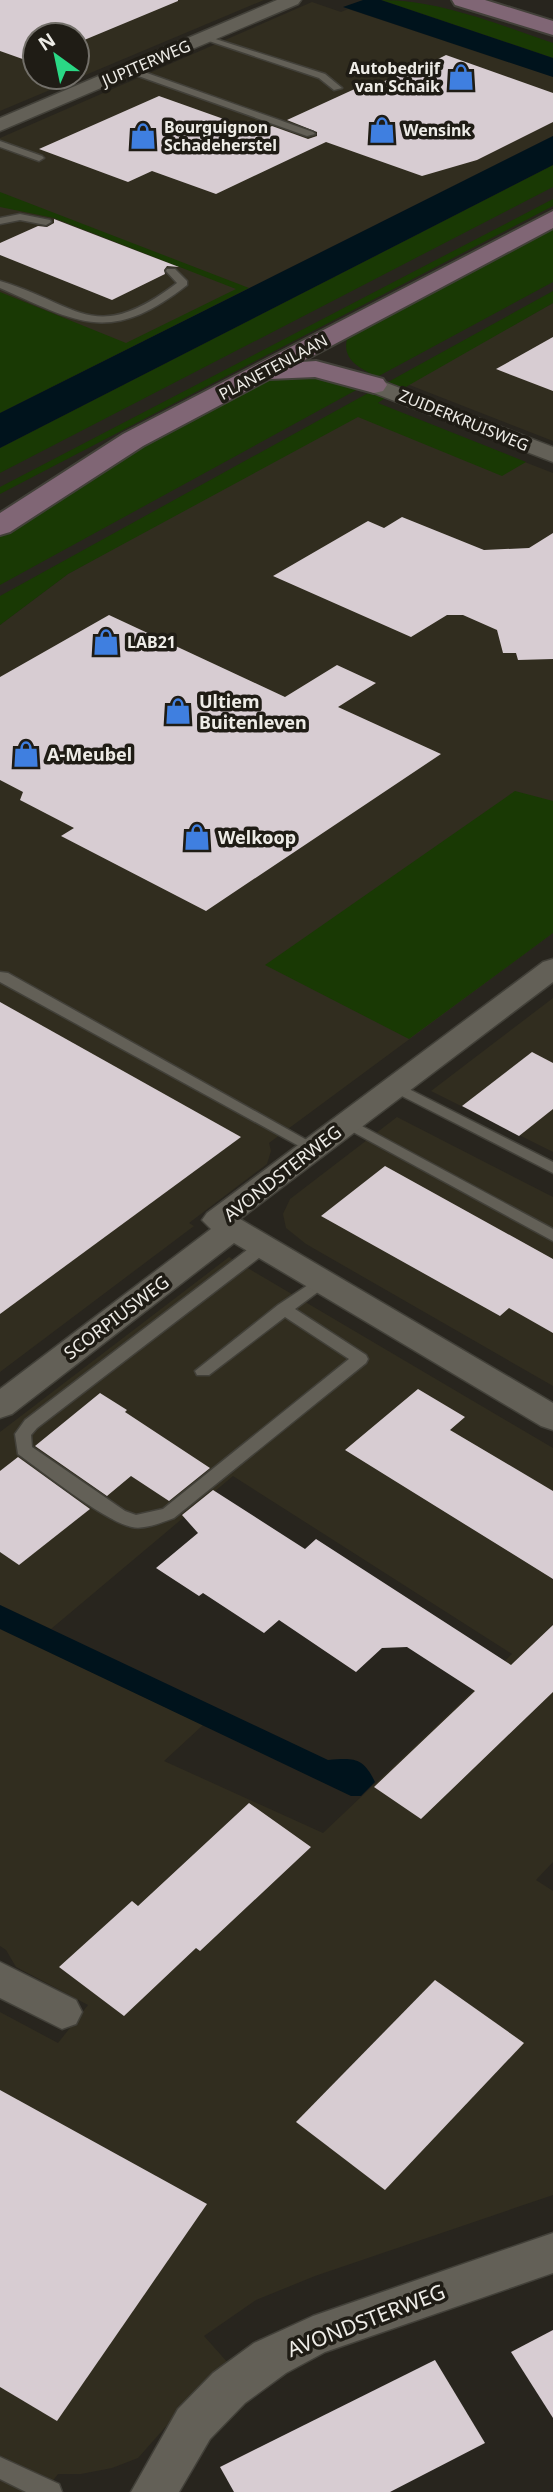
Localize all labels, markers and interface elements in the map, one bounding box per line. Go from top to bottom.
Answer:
north arrow [21,21,91,91]
text: N [33,27,60,57]
street label: JUPITERWEG [96,34,194,92]
place label: Autobedrijf van Schaik [349,57,441,97]
shop icon: Autobedrijf van Schaik [446,62,476,92]
shop icon: Wensink [367,115,397,145]
place label: Bourguignon Schadeherstel [164,116,277,156]
place label: Wensink [403,119,471,141]
shop icon: Bourguignon Schadeherstel [128,121,158,151]
street label: PLANETENLAAN [215,329,331,405]
street label: ZUIDERKRUISWEG [396,384,532,456]
shop icon: LAB21 [91,627,121,657]
place label: LAB21 [127,631,176,653]
place label: Ultiem Buitenleven [199,689,307,734]
shop icon: Ultiem Buitenleven [163,696,193,726]
shop icon: A-Meubel [11,739,41,769]
place label: A-Meubel [47,742,132,766]
shop icon: Welkoop [182,822,212,852]
place label: Welkoop [218,825,296,849]
street label: AVONDSTERWEG [218,1119,346,1227]
street label: SCORPIUSWEG [58,1269,174,1365]
street label: AVONDSTERWEG [283,2277,449,2363]

